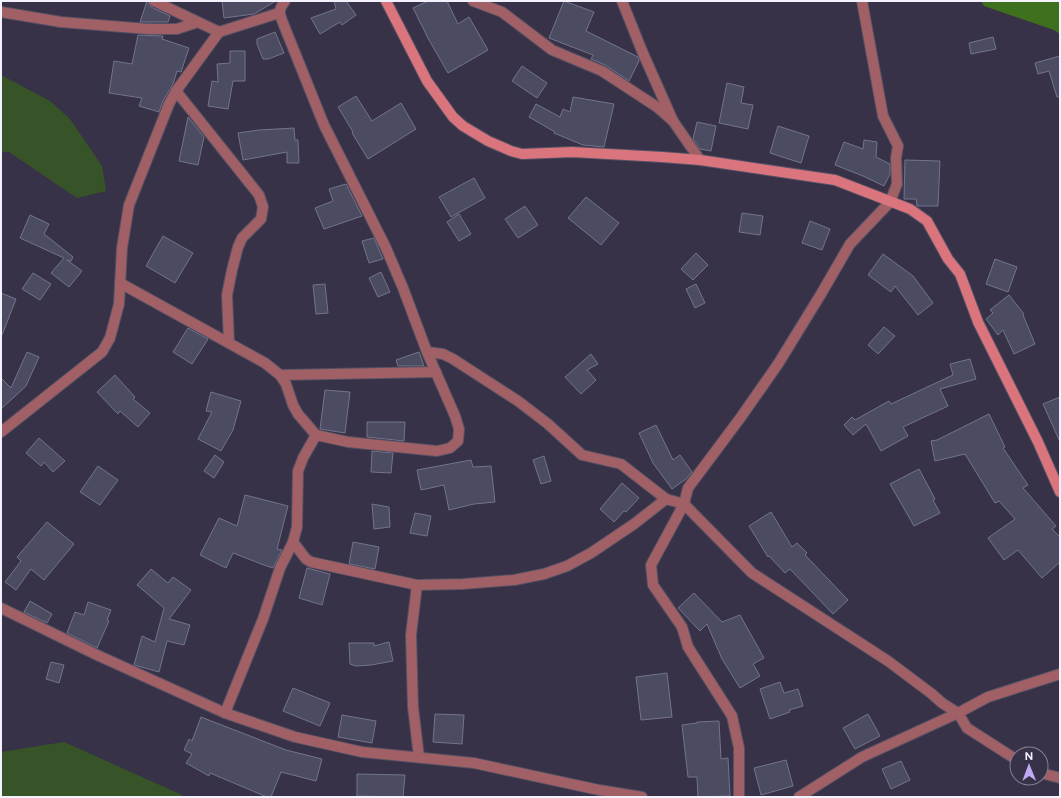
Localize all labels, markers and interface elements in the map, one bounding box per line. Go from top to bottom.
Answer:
north arrow [1009,746,1049,786]
text: N [1024,750,1033,763]

